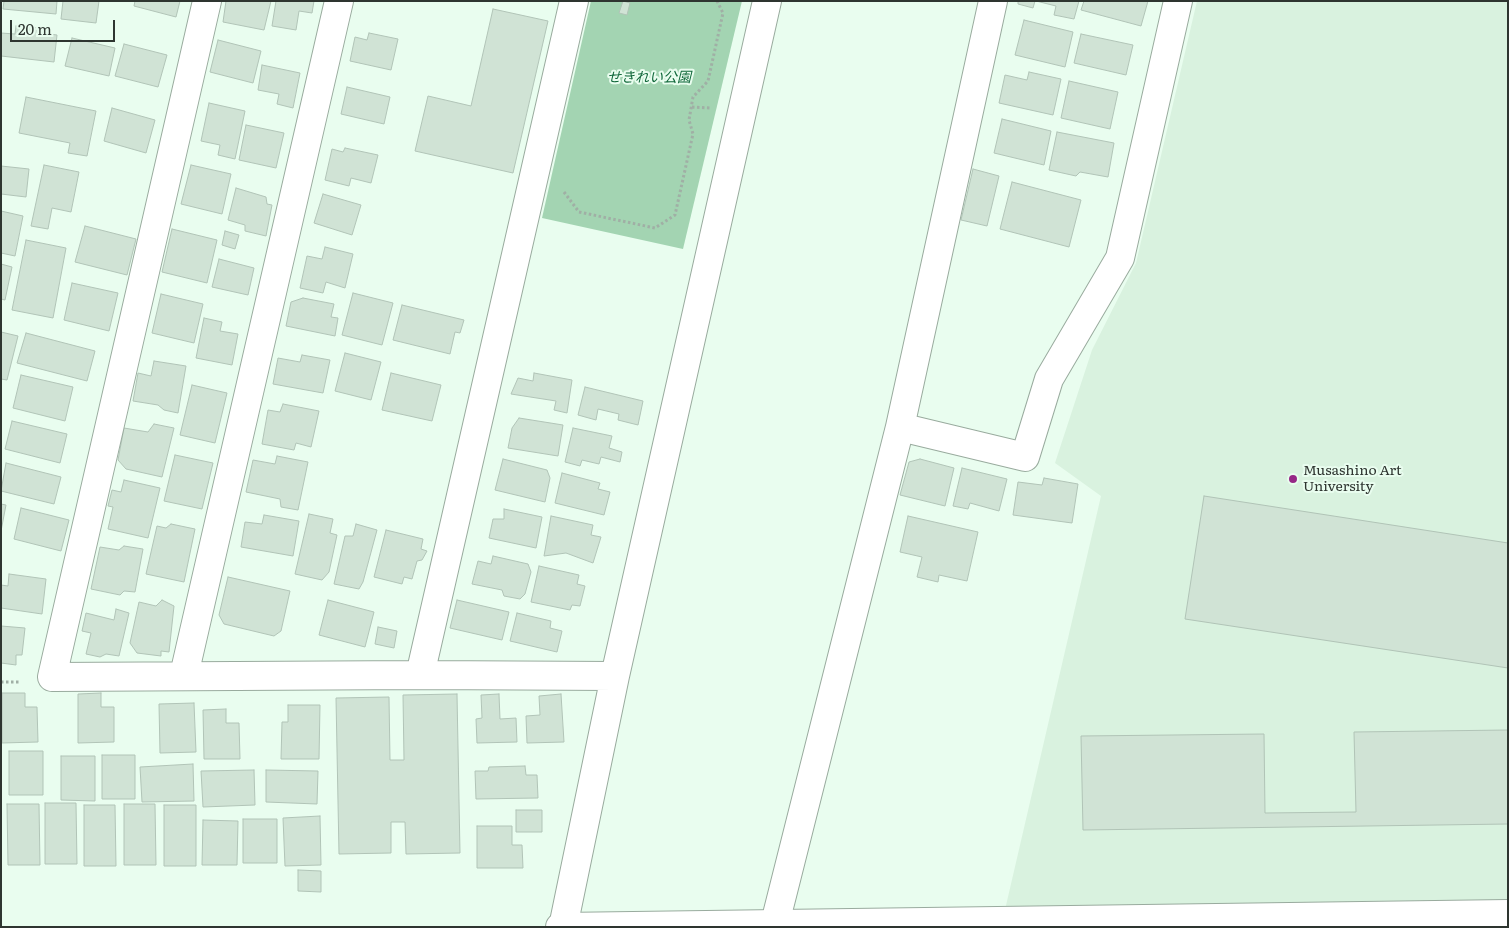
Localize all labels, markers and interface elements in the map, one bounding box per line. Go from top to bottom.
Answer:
scale bar [12,10,118,42]
text: 20 m [18,17,52,40]
park label: せきれい公園 [607,70,691,86]
place label: Musashino Art University [1303,463,1402,496]
marker: Musashino Art University [1287,473,1299,485]

